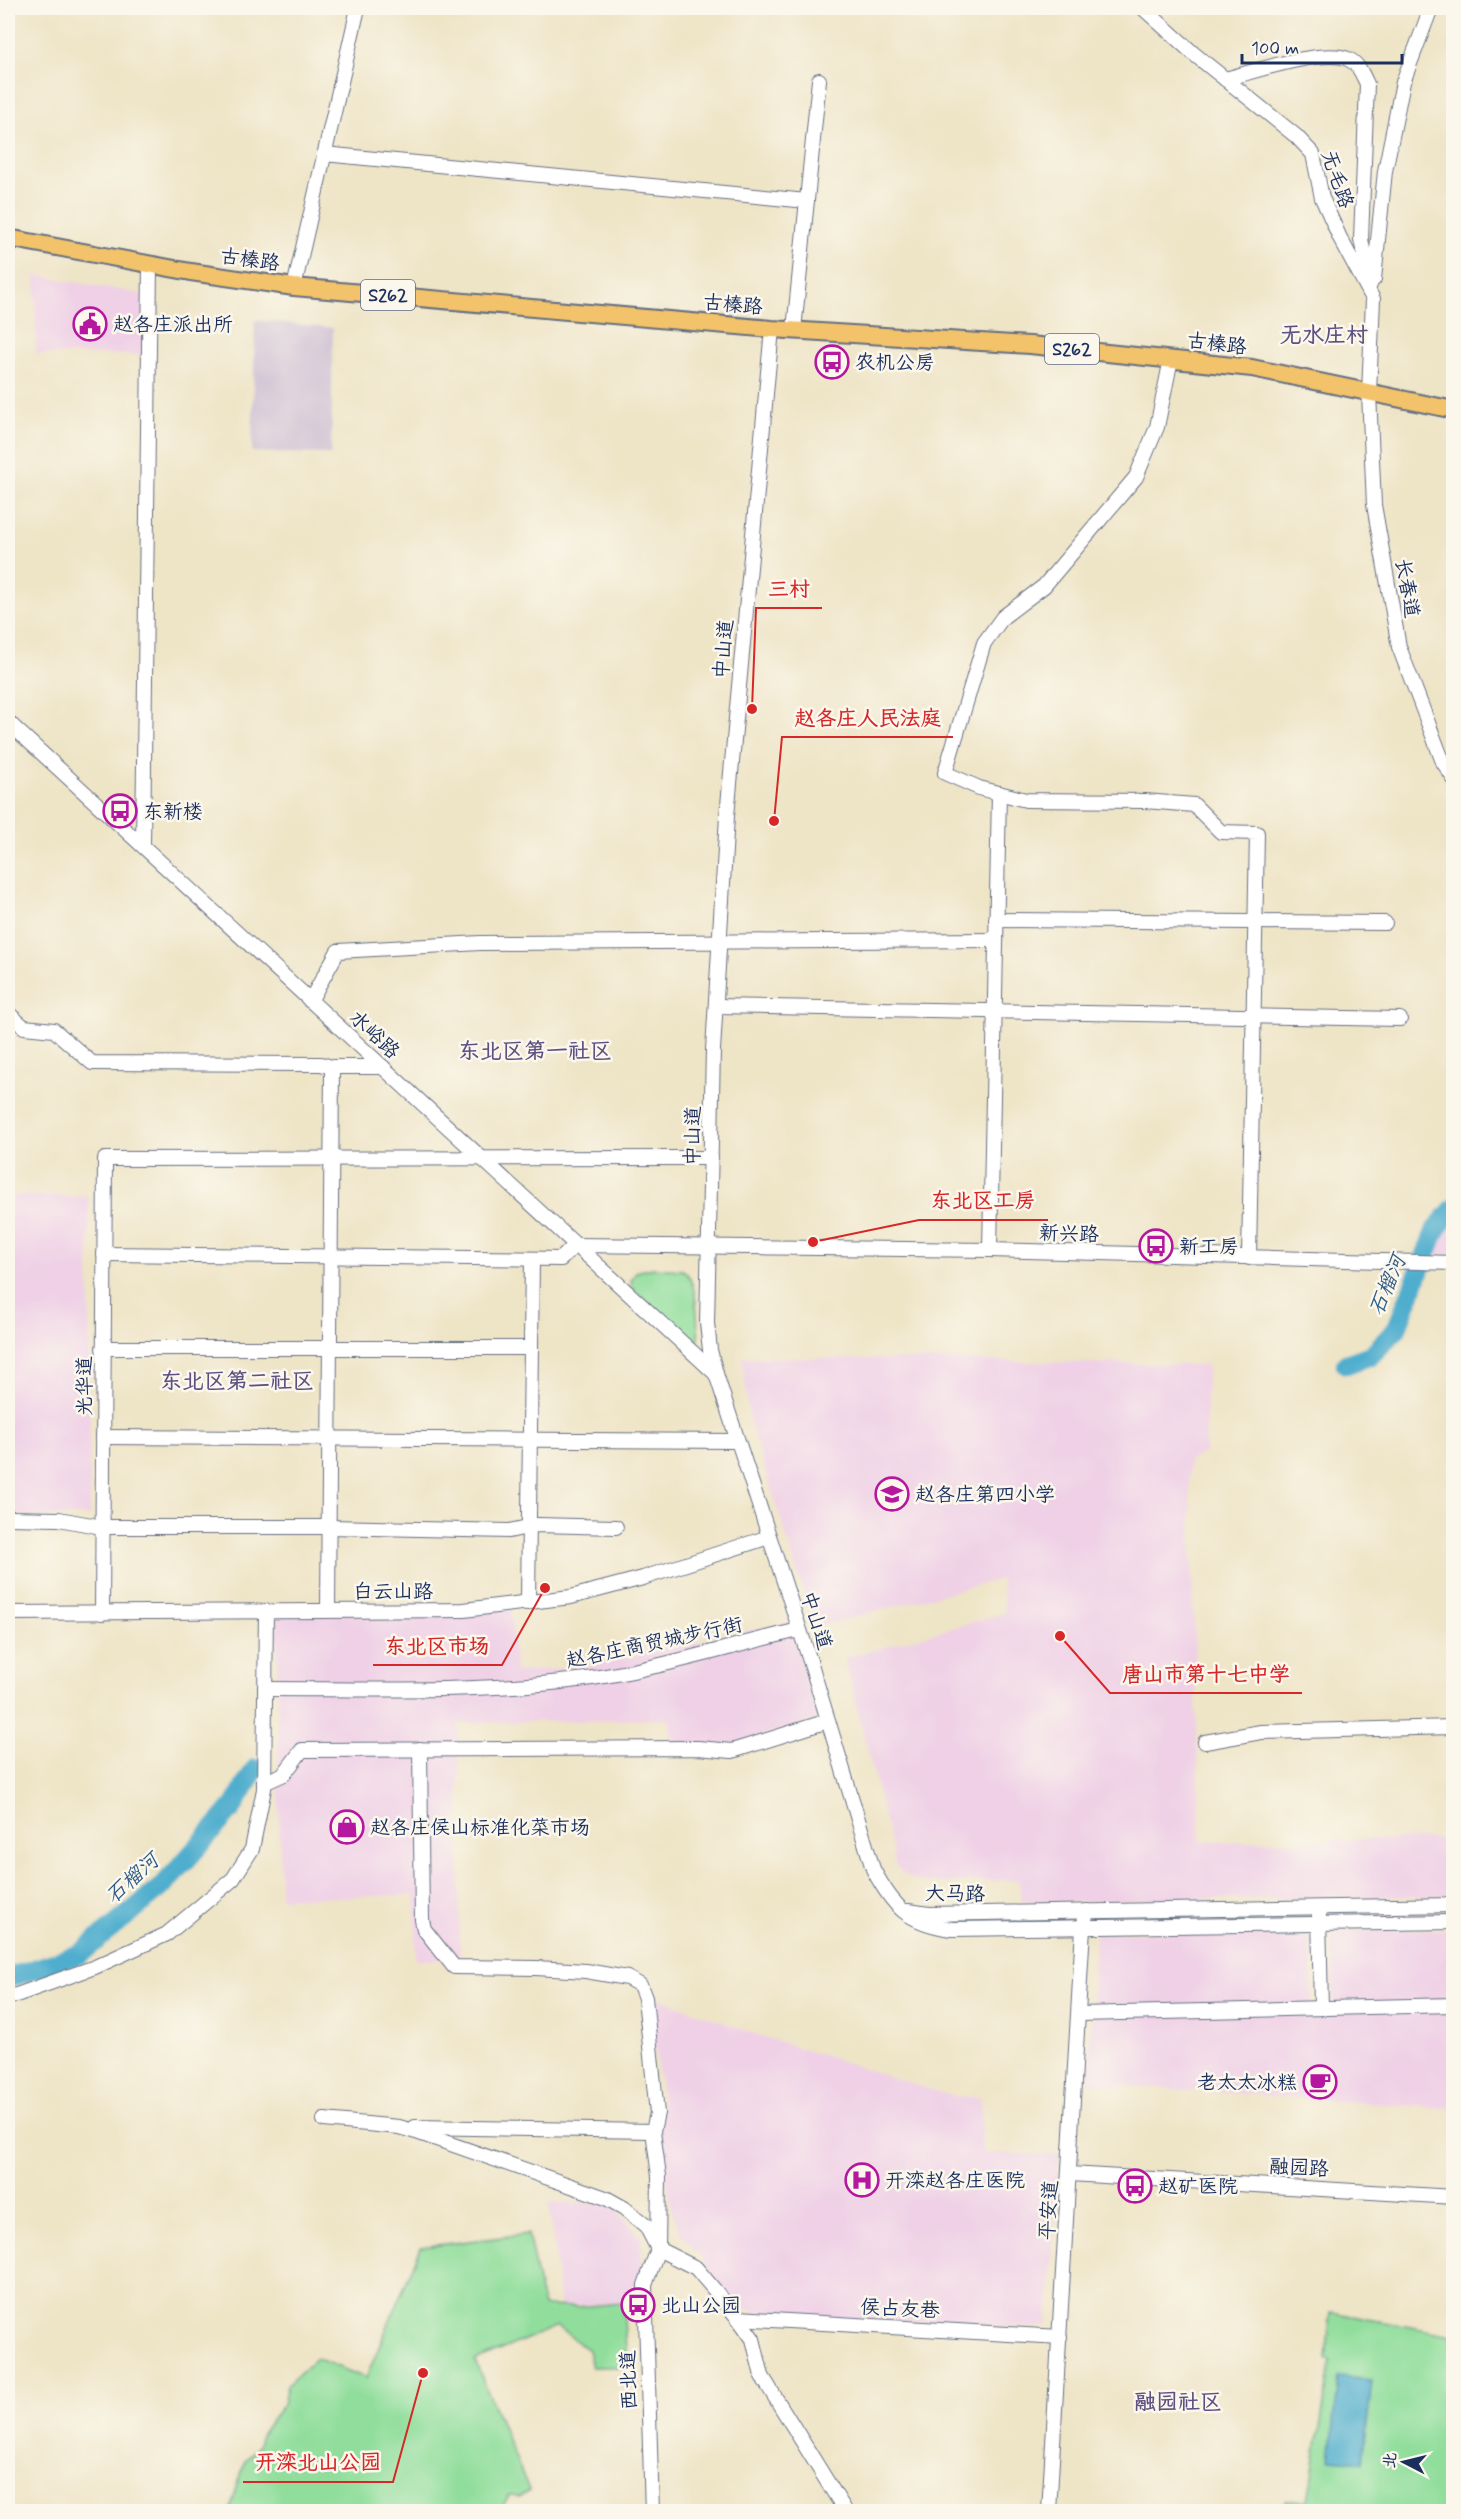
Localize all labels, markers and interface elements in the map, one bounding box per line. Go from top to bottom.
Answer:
scale bar [1242,27,1402,65]
text: 100 m [1251,37,1299,61]
street label: 无毛路 [1314,147,1359,213]
street label: 古榛路 [218,243,282,278]
road number: S262 [361,280,415,310]
street label: 古榛路 [702,289,765,322]
public building icon: 赵各庄派出所 [72,306,108,342]
place label: 赵各庄派出所 [113,312,233,339]
district label: 无水庄村 [1280,322,1368,350]
street label: 古榛路 [1185,327,1249,362]
road number: S262 [1045,334,1099,364]
bus stop icon: 农机公房 [814,344,850,380]
place label: 农机公房 [855,350,935,377]
street label: 长春道 [1388,556,1425,620]
callout: 三村 [756,569,822,608]
text: 三村 [768,576,810,604]
street label: 中山道 [708,618,741,680]
callout: 赵各庄人民法庭 [782,698,953,737]
text: 赵各庄人民法庭 [795,705,942,733]
bus stop icon: 东新楼 [102,793,138,829]
place label: 东新楼 [143,799,203,826]
street label: 水峪路 [343,1005,406,1066]
district label: 东北区第一社区 [458,1038,612,1066]
street label: 中山道 [679,1106,708,1166]
callout: 东北区工房 [919,1181,1048,1220]
text: 东北区工房 [931,1187,1036,1215]
street label: 新兴路 [1038,1220,1100,1249]
bus stop icon: 新工房 [1138,1228,1174,1264]
place label: 新工房 [1179,1234,1239,1261]
water label: 石榴河 [1363,1248,1414,1320]
street label: 光华道 [72,1356,99,1416]
district label: 东北区第二社区 [160,1368,314,1396]
school or university icon: 赵各庄第四小学 [874,1476,910,1512]
place label: 赵各庄第四小学 [915,1482,1055,1509]
street label: 白云山路 [353,1579,434,1606]
street label: 中山道 [793,1588,838,1653]
street label: 赵各庄商贸城步行街 [563,1612,745,1675]
callout: 东北区市场 [373,1626,502,1665]
text: 东北区市场 [385,1633,490,1661]
callout: 唐山市第十七中学 [1110,1654,1302,1693]
text: 唐山市第十七中学 [1122,1661,1290,1689]
shop icon: 赵各庄侯山标准化菜市场 [329,1809,365,1845]
place label: 赵各庄侯山标准化菜市场 [370,1815,590,1842]
water label: 石榴河 [100,1845,168,1910]
street label: 大马路 [925,1880,986,1909]
cafe icon: 老太太冰糕 [1302,2064,1338,2100]
place label: 老太太冰糕 [1197,2070,1297,2097]
street label: 融园路 [1268,2153,1331,2184]
hospital icon: 开滦赵各庄医院 [844,2162,880,2198]
place label: 开滦赵各庄医院 [885,2168,1025,2195]
bus stop icon: 赵矿医院 [1117,2168,1153,2204]
place label: 赵矿医院 [1158,2174,1238,2201]
street label: 平安道 [1034,2179,1065,2241]
bus stop icon: 北山公园 [620,2287,656,2323]
place label: 北山公园 [661,2293,741,2320]
street label: 侯占友巷 [859,2294,942,2325]
street label: 西北道 [615,2349,644,2410]
district label: 融园社区 [1134,2389,1222,2417]
north arrow [1374,2432,1434,2492]
callout: 开滦北山公园 [243,2443,393,2482]
text: 开滦北山公园 [255,2449,381,2477]
text: 北 [1379,2451,1402,2470]

